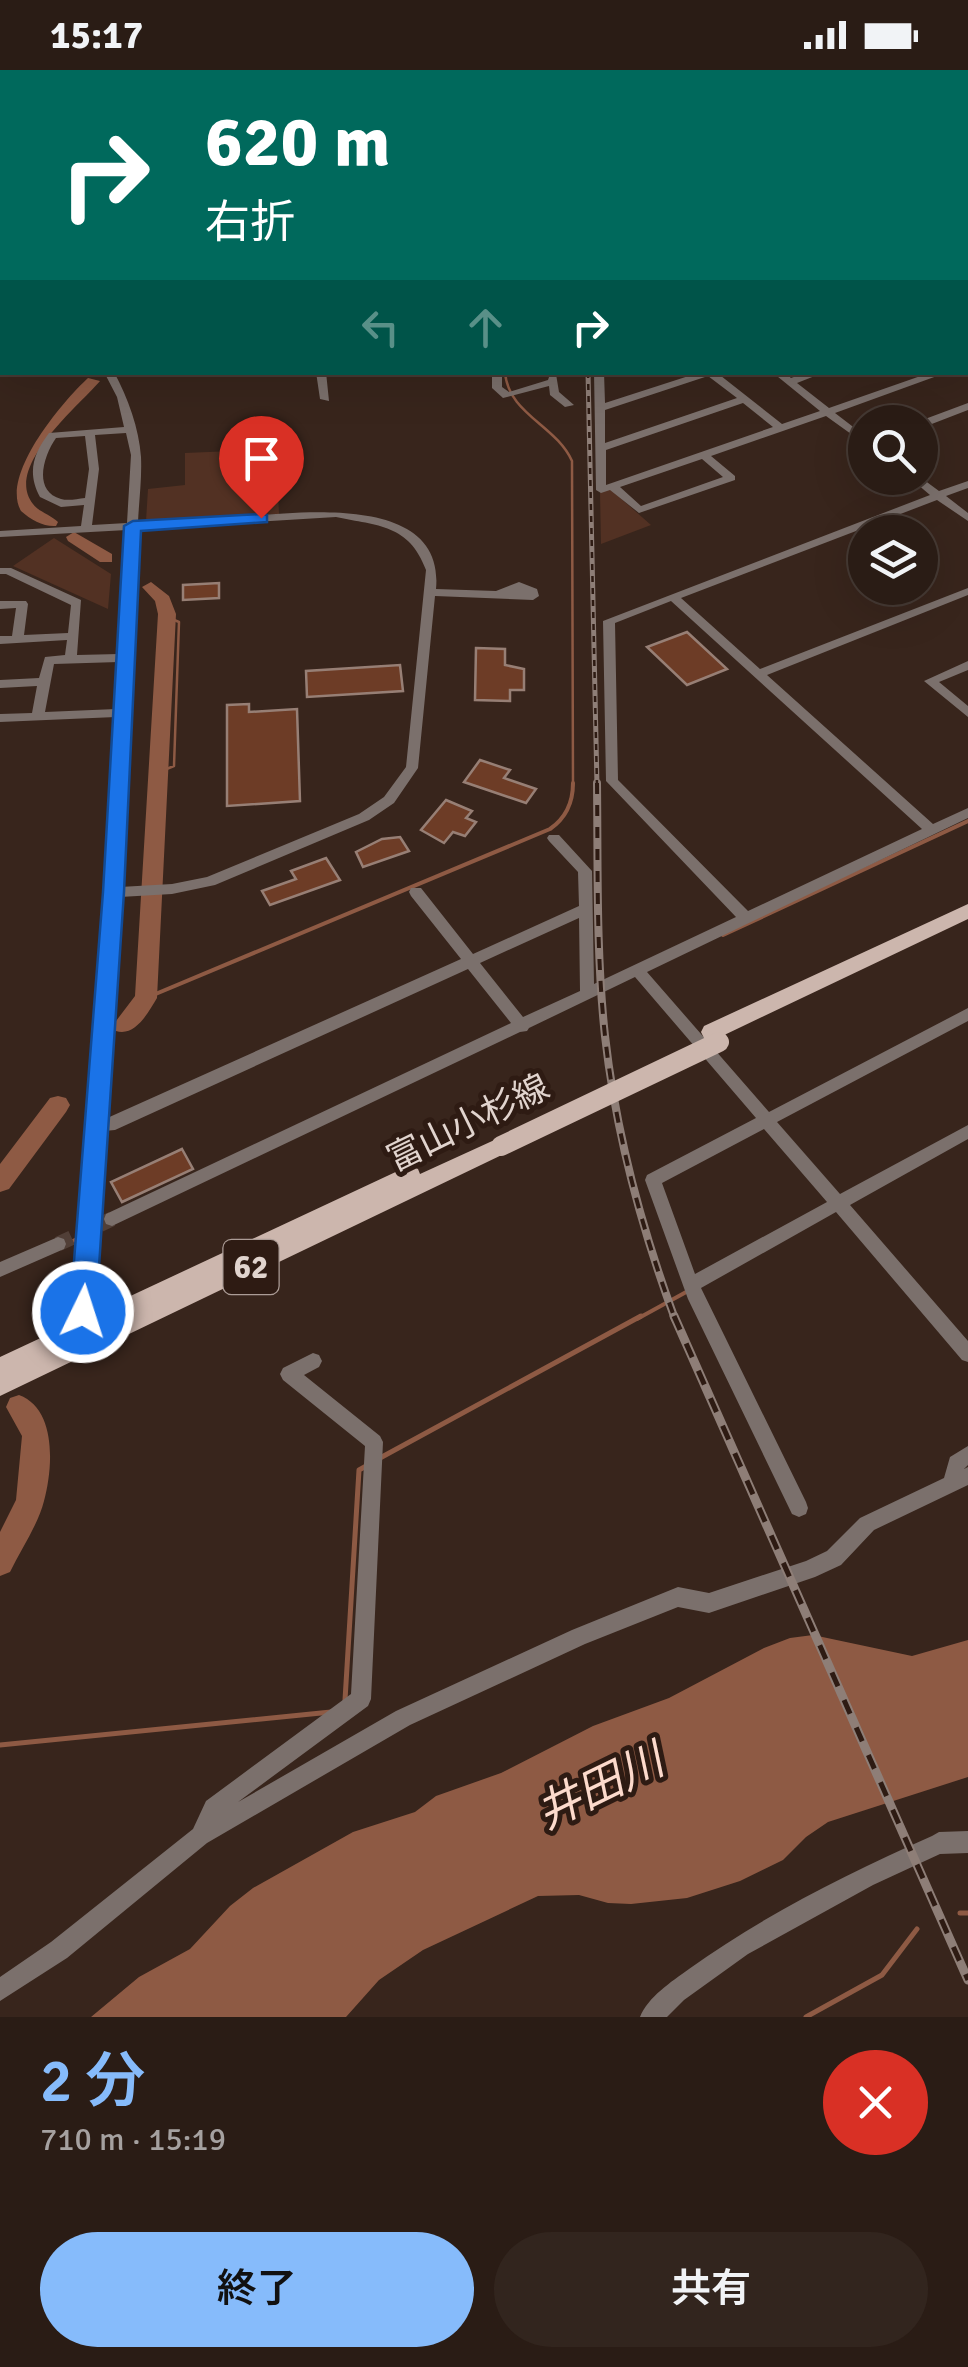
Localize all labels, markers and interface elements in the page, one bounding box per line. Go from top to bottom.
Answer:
text: 15:17 [50,12,143,59]
text: 620 m [205,99,390,185]
icon: right [40,110,170,240]
text: 右折 [205,195,295,250]
icon: left [353,300,408,355]
icon: ahead [458,300,513,355]
icon: right [563,300,618,355]
map controls [848,405,938,605]
button: search [848,405,938,495]
pin [219,416,304,519]
icon: arrive [234,431,289,486]
button: layers [848,515,938,605]
street label: 富山小杉線 [380,1065,556,1181]
road number: 62 [224,1240,278,1294]
position arrow [31,1260,135,1364]
water label: 井田川 [527,1731,676,1841]
text: 2 分 [40,2045,146,2119]
button: close [823,2050,928,2155]
text: 710 m · 15:19 [40,2120,226,2159]
button: 終了 [40,2232,474,2347]
button: 共有 [494,2232,928,2347]

